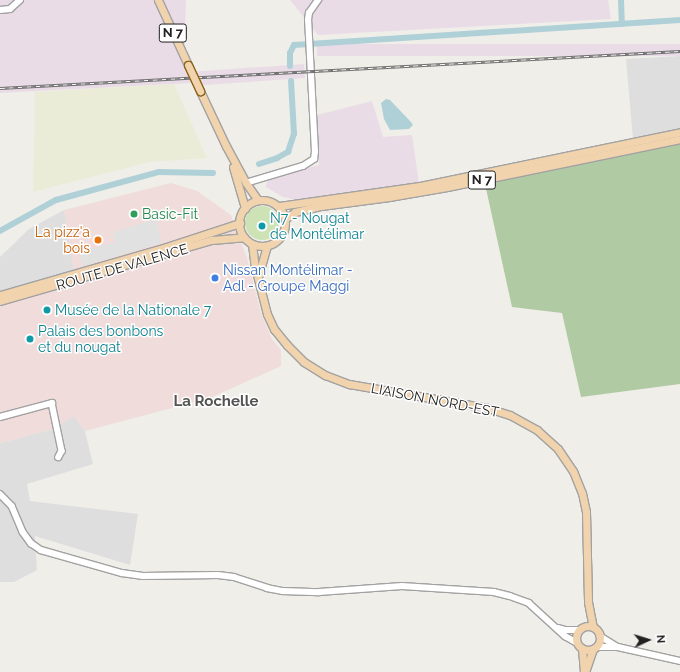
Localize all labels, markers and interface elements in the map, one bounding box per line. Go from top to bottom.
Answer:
road number: N 7 [158,22,188,44]
road number: N 7 [467,169,497,191]
place label: Basic-Fit [142,206,198,222]
marker: Basic-Fit [129,209,139,219]
place label: N7 - Nougat de Montélimar [270,210,364,242]
marker: N7 - Nougat de Montélimar [257,221,267,231]
place label: La pizz'a bois [35,224,90,256]
marker: La pizz'a bois [93,235,103,245]
street label: ROUTE DE VALENCE [54,240,190,294]
place label: Nissan Montélimar - Adl - Groupe Maggi [223,262,353,294]
marker: Nissan Montélimar - Adl - Groupe Maggi [210,273,220,283]
place label: Musée de la Nationale 7 [55,302,211,318]
marker: Musée de la Nationale 7 [42,305,52,315]
place label: Palais des bonbons et du nougat [38,323,163,356]
marker: Palais des bonbons et du nougat [25,334,35,344]
street label: LIAISON NORD-EST [370,379,500,421]
district label: La Rochelle [174,393,258,411]
north arrow [628,620,668,660]
text: N [654,634,667,644]

